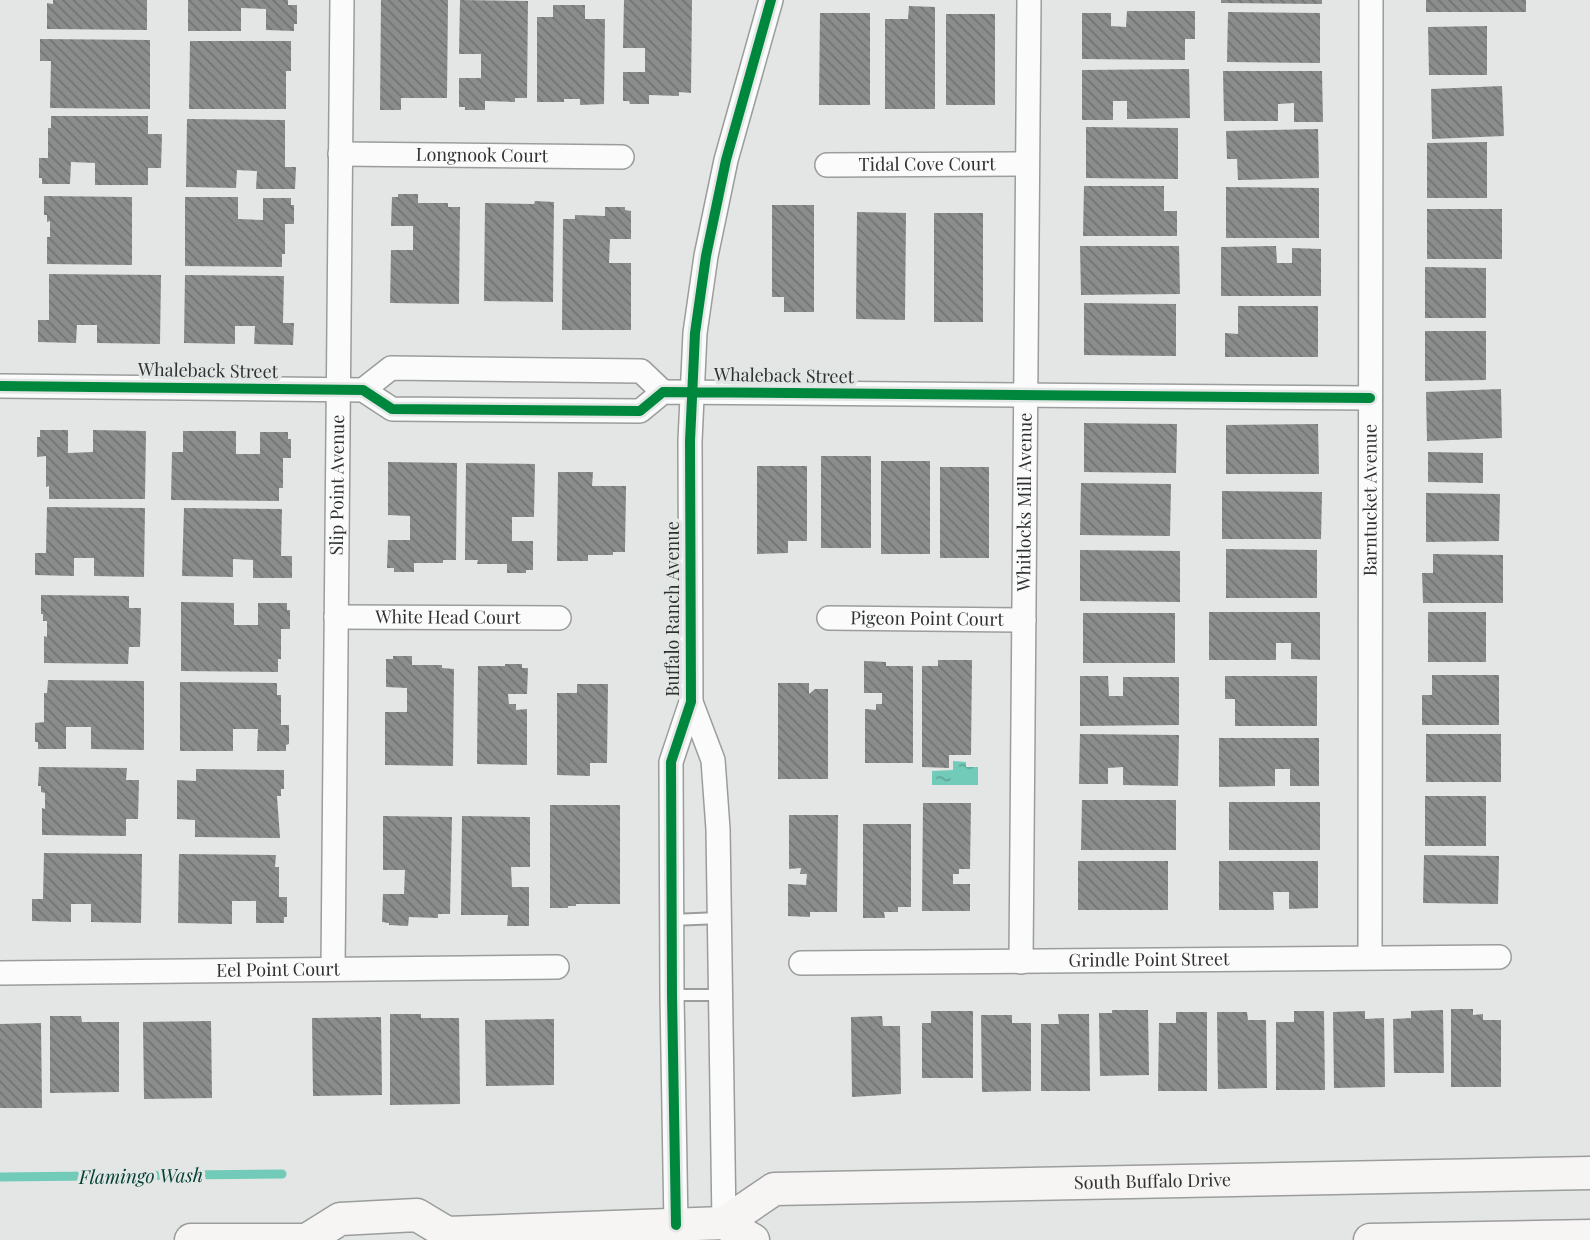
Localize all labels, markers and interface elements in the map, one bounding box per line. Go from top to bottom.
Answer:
street label: Longnook Court [416,142,549,167]
street label: Tidal Cove Court [858,151,996,176]
street label: Whaleback Street [137,357,279,383]
street label: Whaleback Street [713,362,855,388]
street label: Whitlocks Mill Avenue [1011,412,1037,593]
street label: Slip Point Avenue [324,415,349,555]
street label: Barntucket Avenue [1357,424,1382,576]
street label: Buffalo Ranch Avenue [660,521,684,697]
street label: White Head Court [374,604,521,629]
street label: Pigeon Point Court [850,605,1004,631]
street label: Grindle Point Street [1068,946,1230,972]
street label: Eel Point Court [216,956,341,982]
water label: Flamingo Wash [78,1161,203,1189]
street label: South Buffalo Drive [1074,1167,1231,1194]

